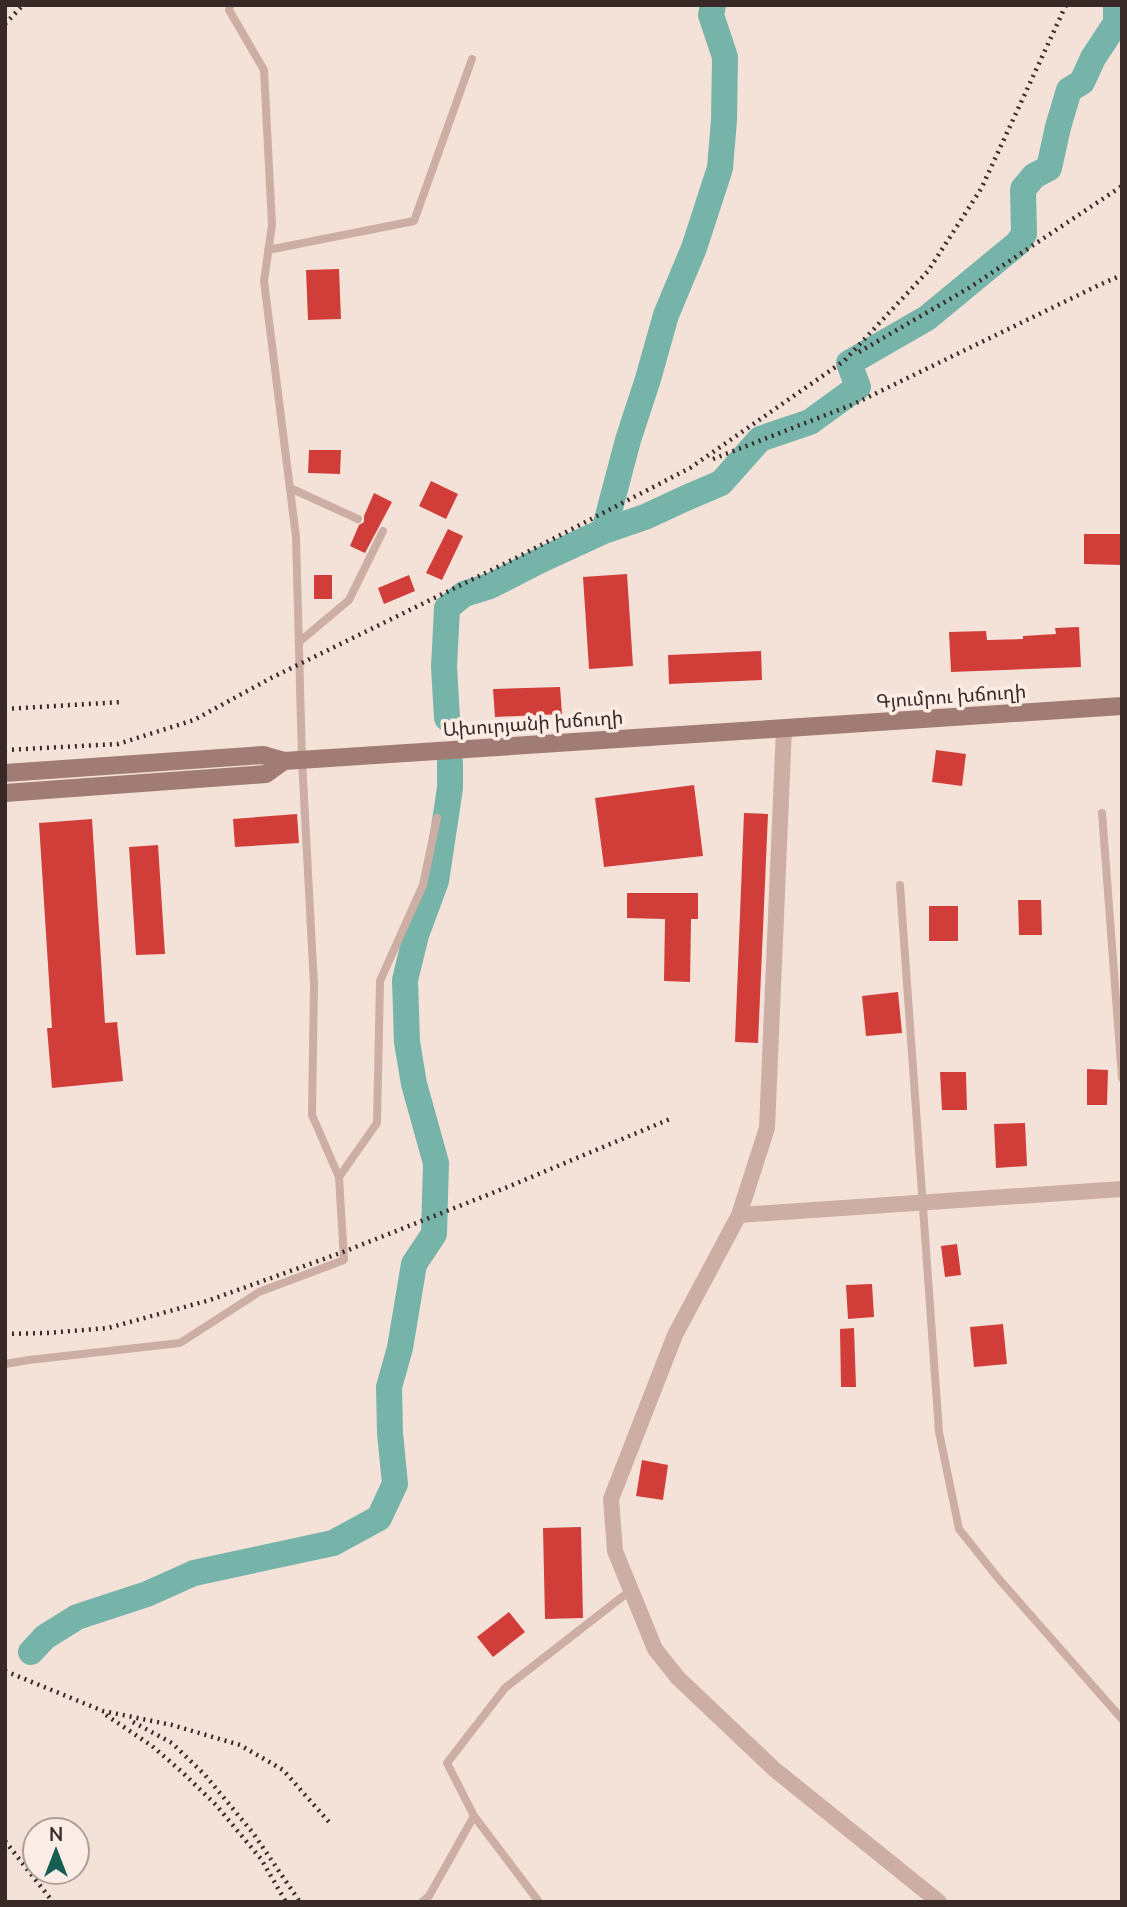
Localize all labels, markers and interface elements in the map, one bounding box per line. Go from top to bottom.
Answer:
street label: Գյումրու խճուղի [875,679,1027,715]
street label: Ախուրյանի խճուղի [442,705,624,743]
north arrow [21,1816,91,1886]
text: N [49,1822,63,1848]

